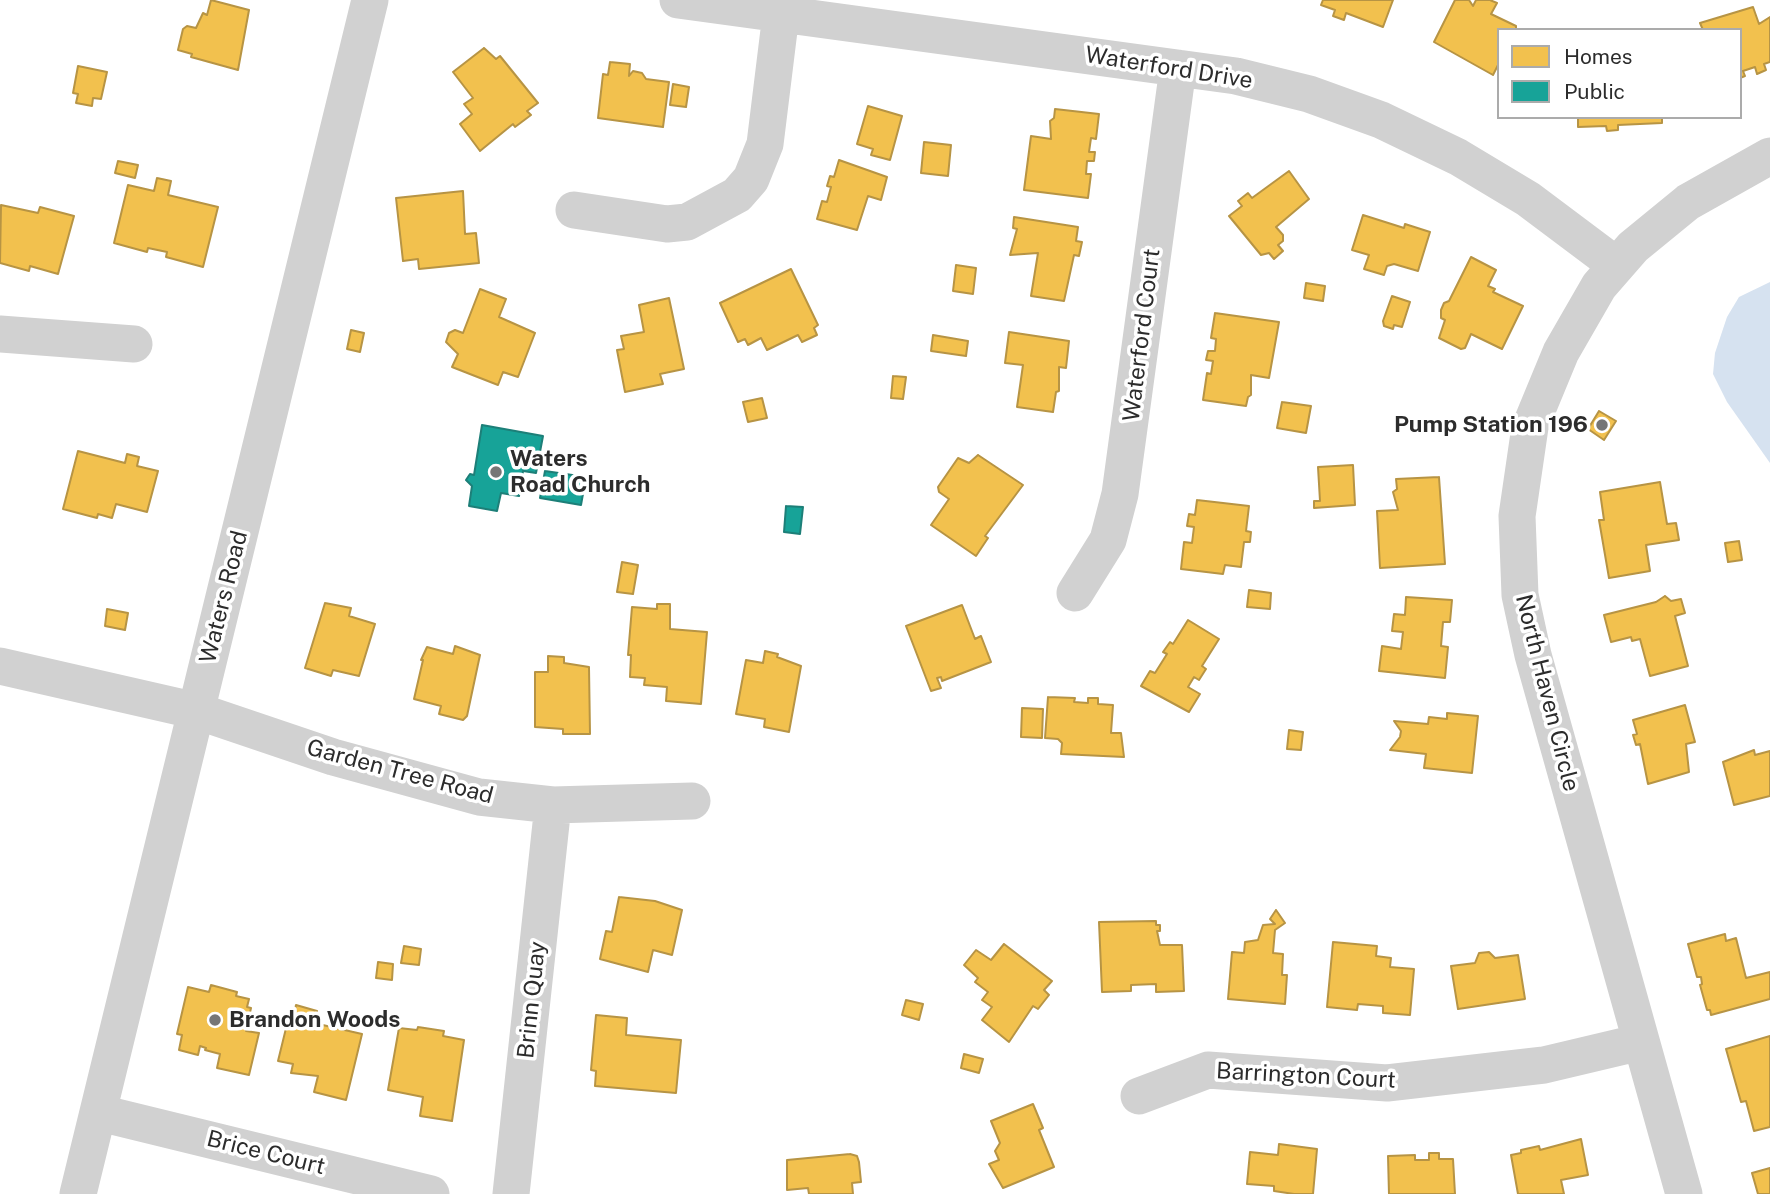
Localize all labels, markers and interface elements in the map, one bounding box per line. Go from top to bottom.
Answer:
legend [1497,28,1742,119]
street label: Waterford Drive [1083,41,1255,95]
text: Homes [1564,44,1632,69]
text: Public [1564,79,1625,104]
street label: Waterford Court [1118,247,1166,423]
place label: Pump Station 196 [1394,411,1588,439]
marker: Pump Station 196 [1594,417,1610,433]
place label: Waters Road Church [510,445,650,499]
marker: Waters Road Church [488,464,504,480]
street label: Waters Road [194,528,254,666]
street label: North Haven Circle [1509,592,1585,794]
street label: Garden Tree Road [304,734,496,810]
street label: Brinn Quay [512,940,552,1060]
place label: Brandon Woods [229,1006,400,1034]
marker: Brandon Woods [207,1012,223,1028]
street label: Barrington Court [1215,1058,1397,1094]
street label: Brice Court [204,1125,328,1181]

